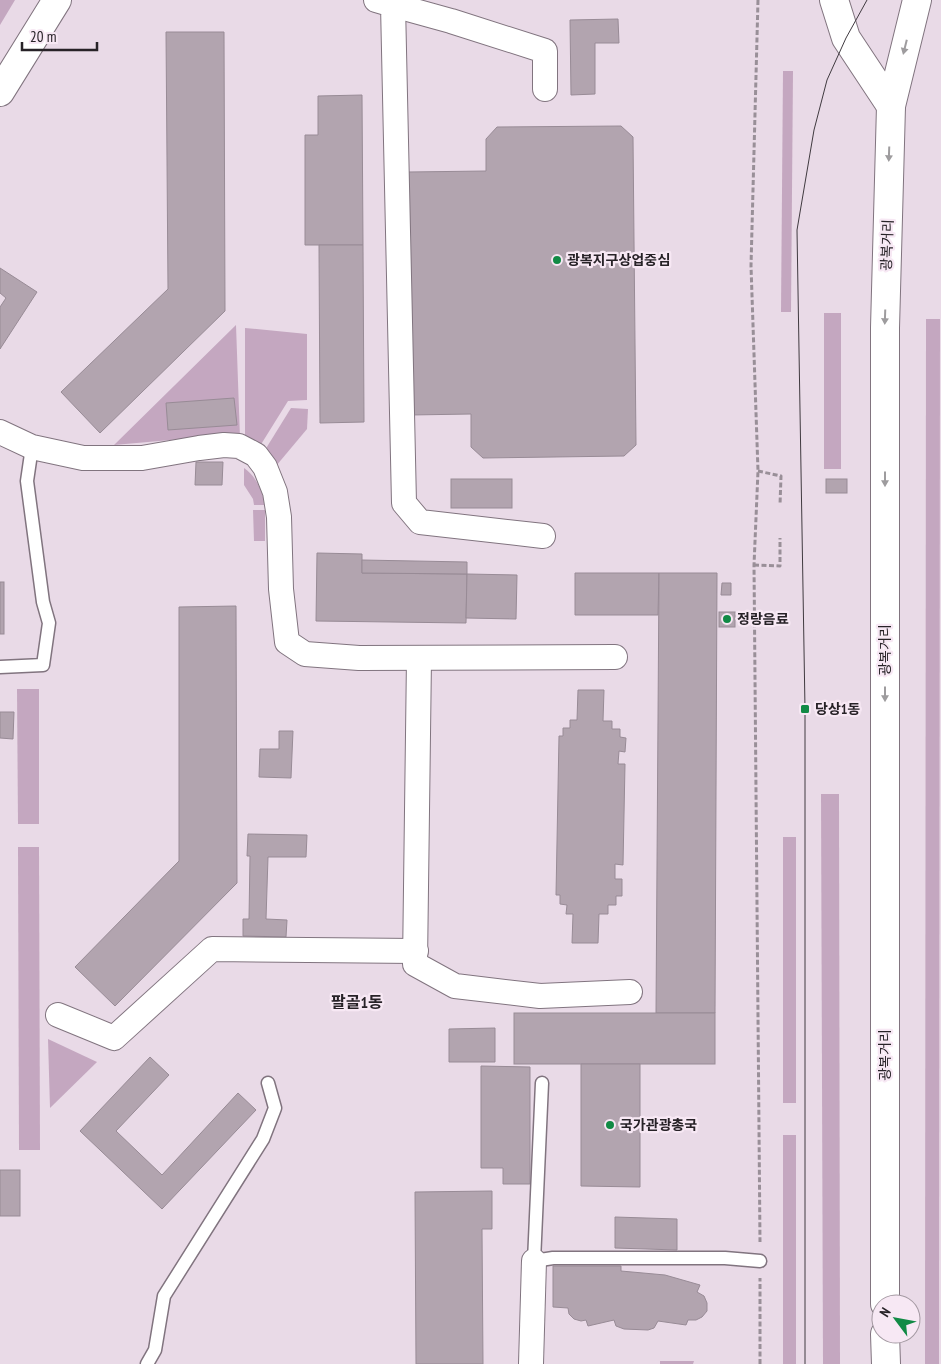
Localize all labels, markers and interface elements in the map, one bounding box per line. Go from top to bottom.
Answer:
scale bar [22,20,98,52]
text: 20 m [30,27,56,46]
one-way arrow [901,40,909,55]
one-way arrow [885,147,893,163]
street label: 광복거리 [877,219,897,271]
place label: 광복지구상업중심 [567,251,670,269]
marker: 광복지구상업중심 [551,254,563,266]
one-way arrow [881,309,889,325]
one-way arrow [881,472,889,488]
place label: 정랑음료 [737,610,789,628]
marker: 정랑음료 [721,613,733,625]
street label: 광복거리 [876,624,894,676]
one-way arrow [881,687,889,703]
place label: 당상1동 [815,700,860,718]
marker: 당상1동 [799,703,811,715]
district label: 팔골1동 [331,992,383,1012]
street label: 광복거리 [876,1029,894,1081]
place label: 국가관광총국 [620,1116,697,1134]
marker: 국가관광총국 [604,1119,616,1131]
north arrow [871,1294,921,1344]
text: N [875,1304,895,1320]

